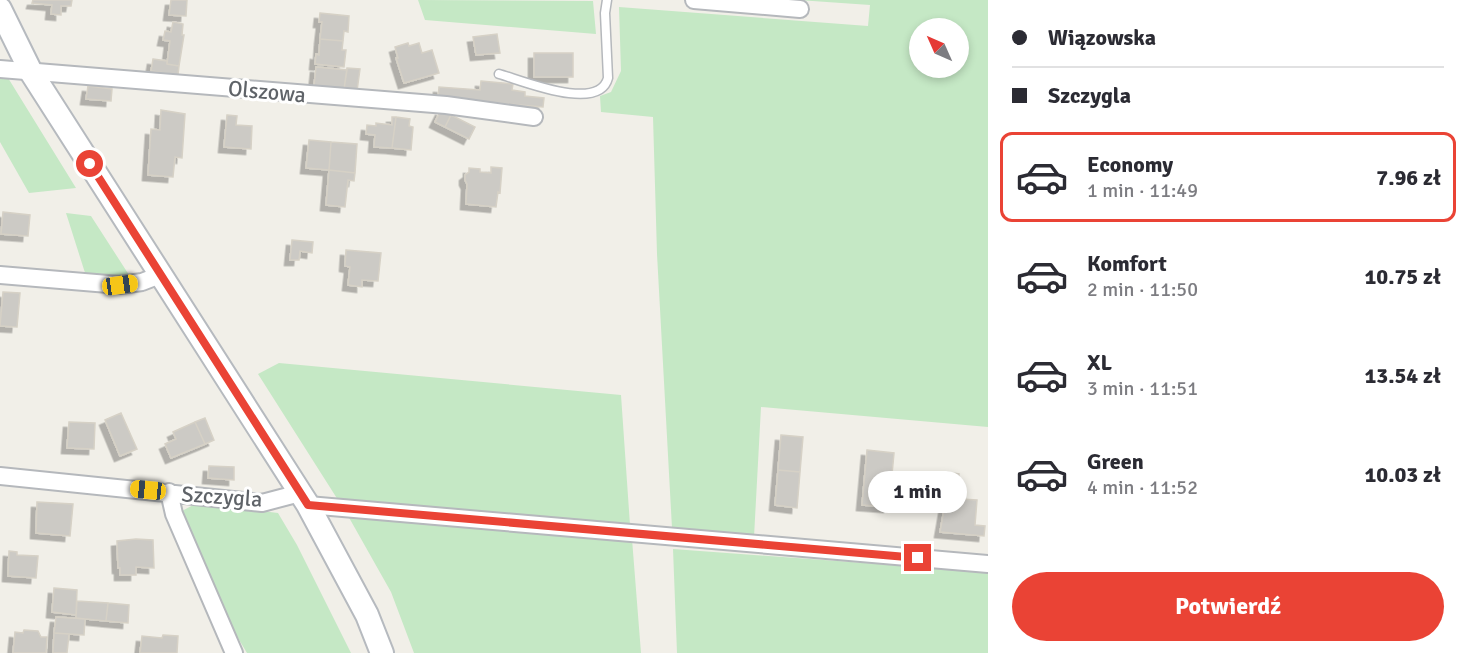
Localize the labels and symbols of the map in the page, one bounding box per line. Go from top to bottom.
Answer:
north arrow [909,18,969,78]
street label: Olszowa [227,75,307,108]
route start [76,150,103,177]
car [101,274,139,296]
callout: 1 min [868,471,968,513]
car [129,479,167,501]
street label: Szczygla [181,480,263,513]
route end [904,544,931,571]

